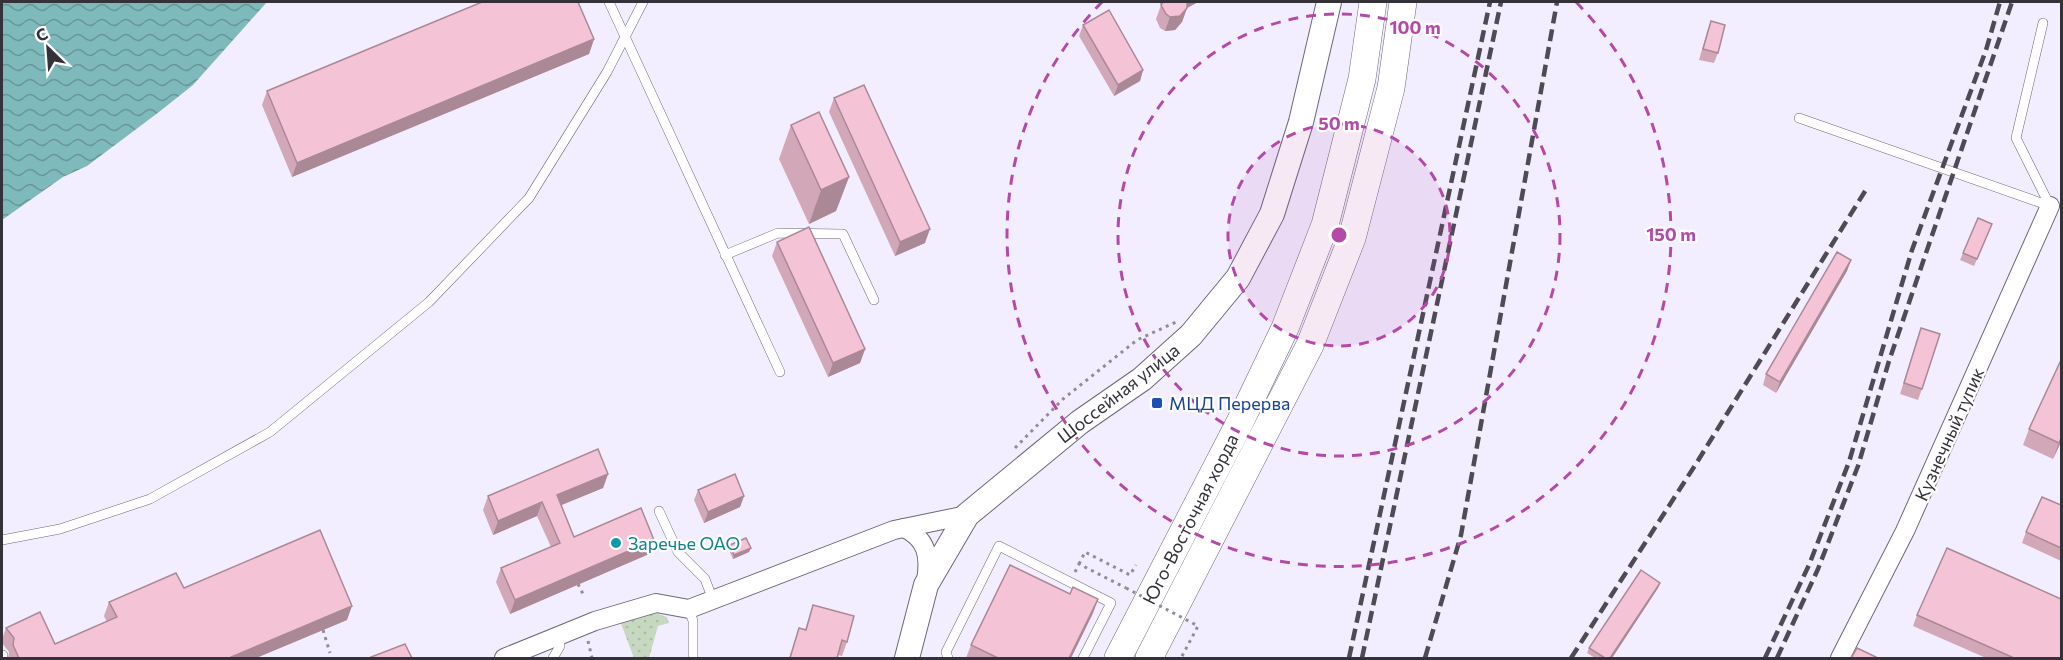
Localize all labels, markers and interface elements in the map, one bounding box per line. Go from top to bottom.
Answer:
text: 100 m [1389,16,1441,38]
north arrow [18,18,78,78]
text: С [32,23,50,45]
text: 50 m [1318,112,1360,134]
text: 150 m [1646,223,1696,245]
centre of rings [1329,225,1349,245]
street label: Шоссейная улица [1053,338,1183,448]
street label: Кузнечный тупик [1910,363,1988,504]
place label: МЦД Перерва [1169,392,1290,414]
marker: МЦД Перерва [1150,396,1164,410]
street label: Юго-Восточная хорда [1137,430,1243,608]
place label: Заречье ОАО [628,532,740,554]
marker: Заречье ОАО [609,536,623,550]

